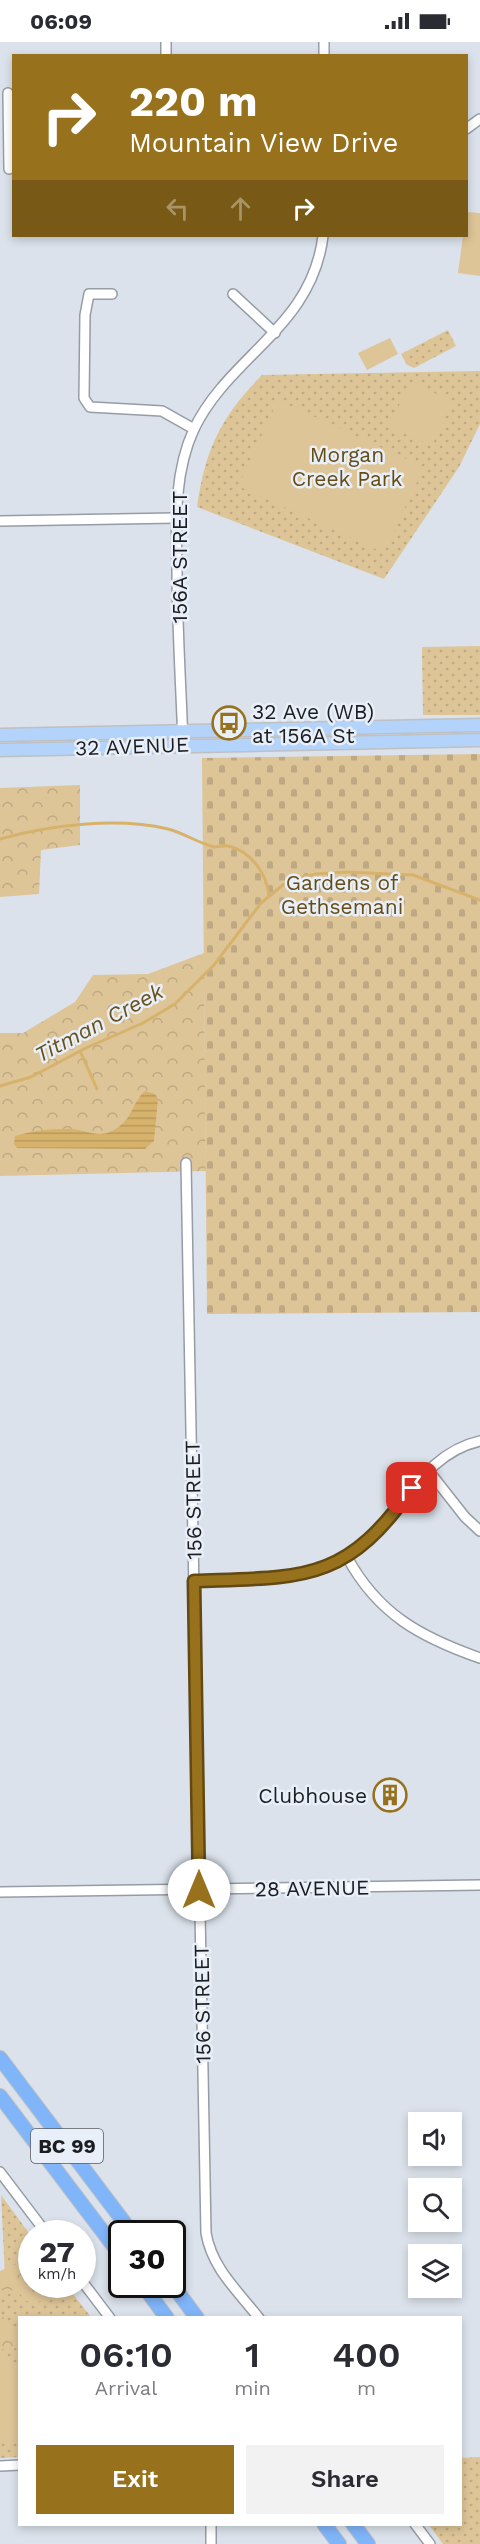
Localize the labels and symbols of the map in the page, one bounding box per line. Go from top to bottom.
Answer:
park label: Morgan Creek Park [292,442,402,491]
street label: 156A STREET [167,491,192,623]
place label: 32 Ave (WB) at 156A St [252,699,374,748]
bus stop icon: 32 Ave (WB) at 156A St [211,705,247,741]
street label: 32 AVENUE [75,732,189,760]
park label: Gardens of Gethsemani [281,870,403,919]
water label: Titman Creek [31,978,168,1067]
street label: 156 STREET [179,1440,207,1560]
pin [386,1462,437,1513]
building icon: Clubhouse [372,1777,408,1813]
place label: Clubhouse [258,1783,367,1808]
position arrow [167,1858,231,1922]
street label: 28 AVENUE [254,1875,370,1901]
street label: 156 STREET [188,1944,216,2064]
road number: BC 99 [31,2129,103,2163]
speed limit sign: 30 [108,2220,186,2298]

